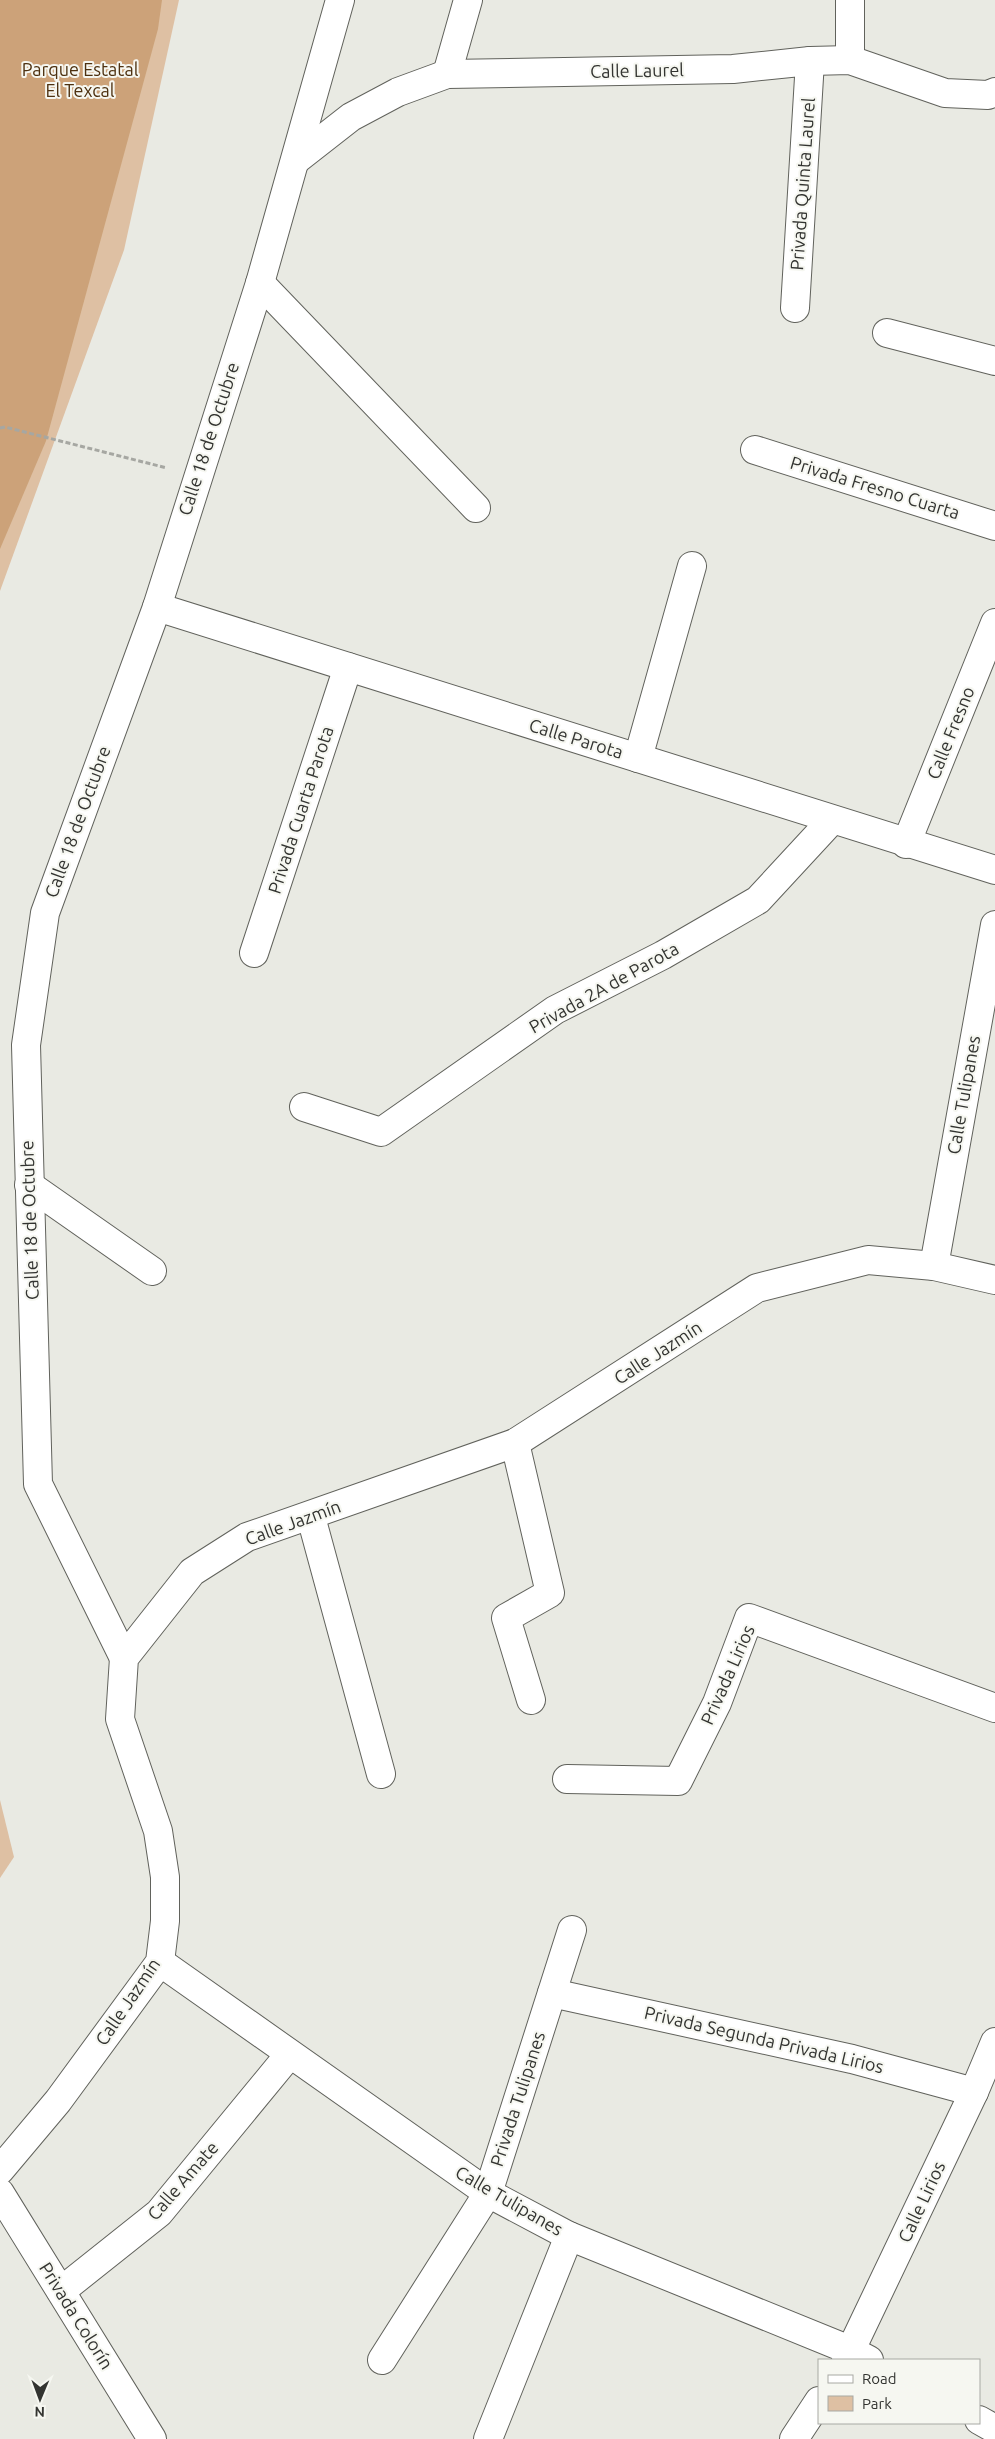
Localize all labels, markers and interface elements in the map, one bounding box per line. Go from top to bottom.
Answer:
park label: Parque Estatal El Texcal [22,59,139,100]
street label: Calle Laurel [590,59,684,81]
street label: Privada Quinta Laurel [786,97,819,271]
street label: Calle 18 de Octubre [174,360,242,518]
street label: Privada Fresno Cuarta [788,452,962,522]
street label: Calle Fresno [922,683,978,782]
street label: Calle Parota [527,714,626,762]
street label: Privada Cuarta Parota [264,723,337,896]
street label: Calle 18 de Octubre [40,743,114,900]
street label: Privada 2A de Parota [525,938,682,1037]
street label: Calle Tulipanes [943,1034,983,1156]
street label: Calle 18 de Octubre [16,1140,42,1300]
street label: Calle Jazmín [610,1316,705,1388]
street label: Calle Jazmín [242,1495,343,1549]
street label: Privada Lirios [696,1622,758,1727]
street label: Calle Jazmín [91,1954,164,2049]
street label: Privada Segunda Privada Lirios [643,2002,886,2076]
street label: Privada Tulipanes [486,2029,548,2169]
street label: Calle Amate [143,2137,222,2224]
street label: Calle Lirios [894,2158,949,2245]
street label: Calle Tulipanes [452,2161,567,2239]
street label: Privada Colorín [36,2258,118,2373]
legend [818,2359,980,2424]
text: Road [862,2370,897,2387]
north arrow [15,2374,65,2424]
text: Park [862,2395,892,2412]
text: N [34,2404,45,2420]

